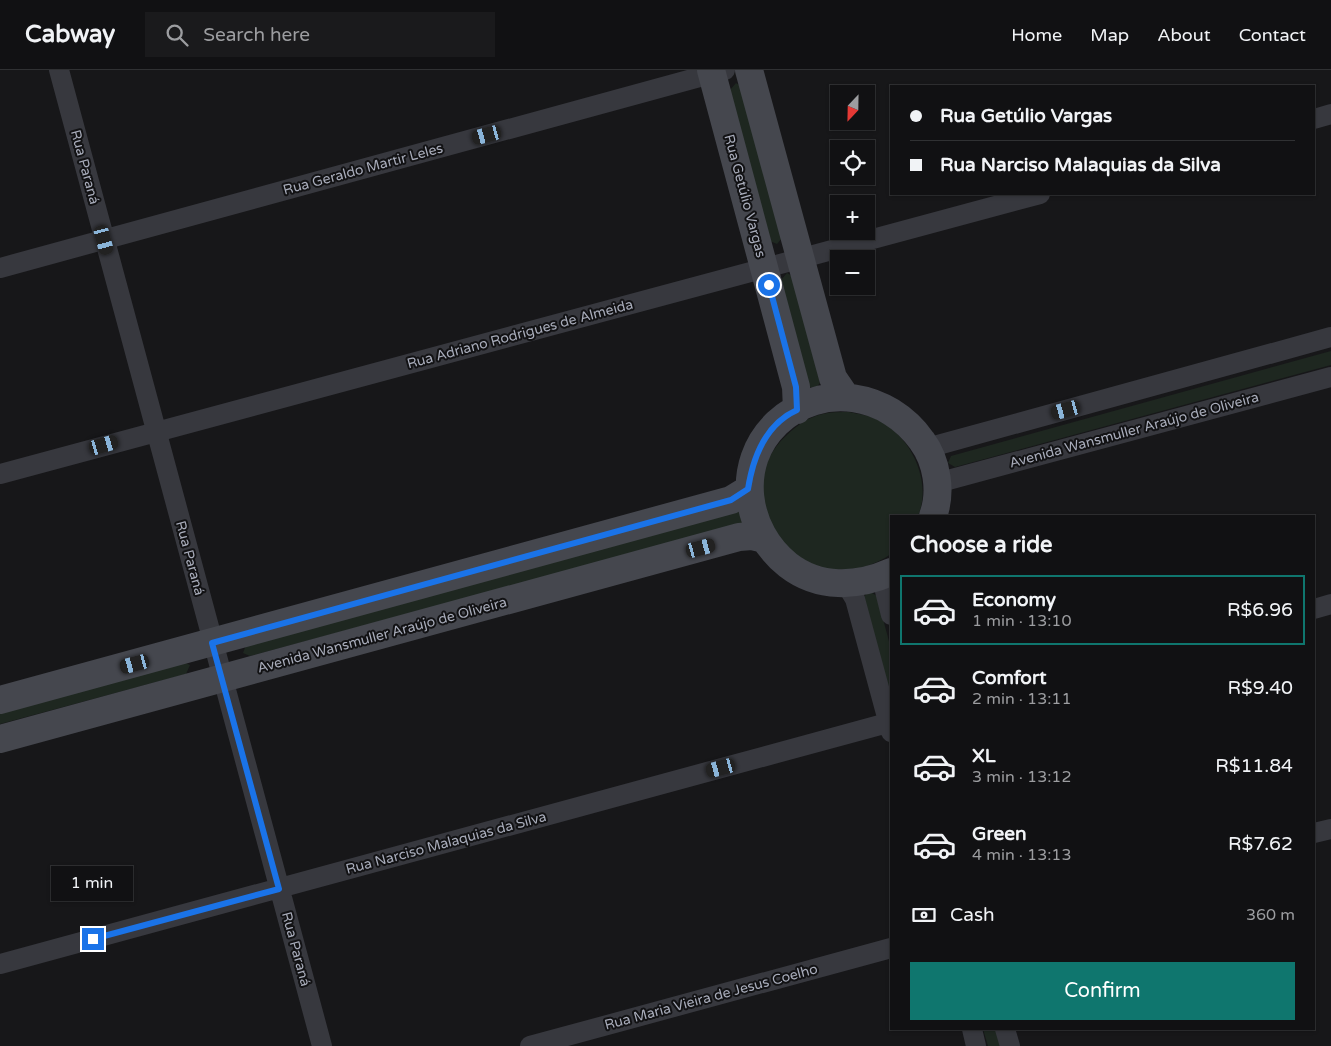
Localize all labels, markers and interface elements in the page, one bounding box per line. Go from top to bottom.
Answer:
search box [145,12,495,57]
text: Cabway [25,20,115,49]
icon: search [163,21,191,49]
text: Search here [203,24,310,46]
text: Home [1011,24,1062,46]
text: Map [1090,24,1129,46]
text: About [1157,24,1211,46]
text: Contact [1239,24,1306,46]
north arrow [830,85,875,130]
map controls [830,85,875,295]
text: Rua Getúlio Vargas [940,105,1112,127]
car [470,124,503,146]
street label: Rua Paraná [67,128,103,206]
street label: Rua Getúlio Vargas [720,133,770,260]
street label: Rua Geraldo Martir Leles [281,139,445,199]
button: locate [830,140,875,185]
text: Rua Narciso Malaquias da Silva [940,154,1221,176]
button: + [830,195,875,240]
car [92,224,115,256]
button: − [830,250,875,295]
route start [758,274,780,296]
street label: Rua Adriano Rodrigues de Almeida [405,296,635,372]
street label: Avenida Wansmuller Araújo de Oliveira [1007,388,1261,472]
car [1049,399,1082,421]
car [87,434,120,456]
street label: Rua Paraná [172,519,208,597]
text: Choose a ride [910,532,1053,558]
car [684,537,717,559]
icon: car [912,588,957,633]
text: Economy [972,589,1056,611]
street label: Avenida Wansmuller Araújo de Oliveira [255,593,509,677]
text: R$6.96 [1227,599,1293,621]
text: 1 min · 13:10 [972,611,1071,631]
car [118,653,151,675]
icon: car [912,666,957,711]
text: Comfort [972,667,1046,689]
text: R$9.40 [1227,677,1293,699]
text: 2 min · 13:11 [972,689,1071,709]
icon: car [912,744,957,789]
text: XL [972,745,996,767]
text: R$11.84 [1215,755,1293,777]
car [704,757,737,779]
text: 3 min · 13:12 [972,767,1071,787]
street label: Rua Narciso Malaquias da Silva [344,808,548,878]
icon: car [912,822,957,867]
text: Green [972,823,1026,845]
text: R$7.62 [1228,833,1293,855]
text: 4 min · 13:13 [972,845,1071,865]
callout: 1 min [52,866,134,902]
text: 1 min [71,873,113,893]
icon: cash [910,901,938,929]
text: Cash [950,904,995,926]
text: 360 m [1246,905,1295,925]
street label: Rua Paraná [278,910,314,988]
route end [82,928,104,950]
street label: Rua Maria Vieira de Jesus Coelho [603,960,819,1034]
button: Confirm [910,962,1295,1020]

